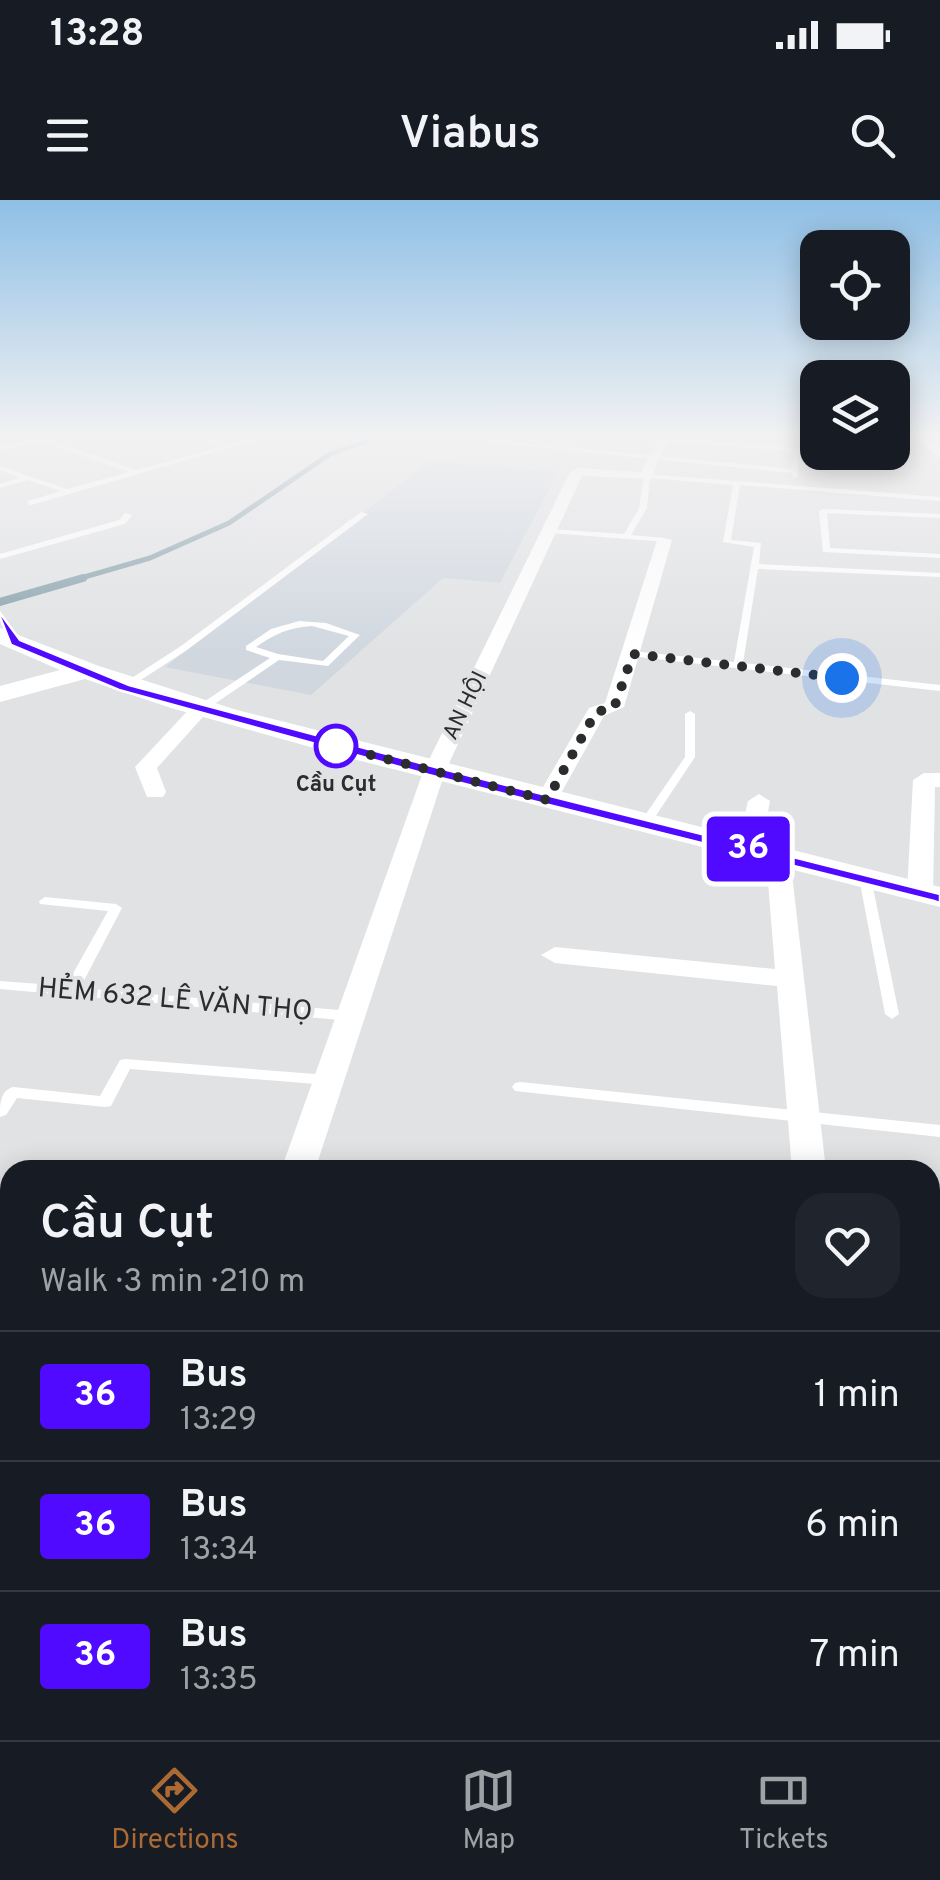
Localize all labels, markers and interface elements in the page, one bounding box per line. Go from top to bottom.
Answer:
text: 13:28 [50,11,144,60]
text: Viabus [400,107,540,164]
icon: menu [40,108,95,163]
icon: search [845,108,900,163]
map controls [800,230,910,470]
button: locate [800,230,910,340]
button: layers [800,360,910,470]
your location [817,653,867,703]
street label: AN HỘI [436,666,494,745]
marker: Cầu Cụt [315,725,357,767]
place label: Cầu Cụt [296,771,376,799]
line badge: 36 [703,816,793,882]
text: 36 [727,827,769,871]
street label: HẺM 632 LÊ VĂN THỌ [36,969,314,1031]
button: heart [795,1193,900,1298]
text: Cầu Cụt [40,1195,214,1255]
text: Walk · 3 min · 210 m [40,1263,305,1303]
text: Bus [180,1352,247,1401]
text: 1 min [814,1372,900,1421]
text: 36 [74,1374,116,1418]
text: 13:29 [180,1401,257,1441]
text: Bus [180,1482,247,1531]
text: 6 min [805,1502,900,1551]
text: 36 [74,1504,116,1548]
text: 13:34 [180,1531,258,1571]
text: Bus [180,1612,247,1661]
text: 7 min [810,1632,900,1681]
text: 36 [74,1634,116,1678]
text: 13:35 [180,1661,258,1701]
tab: Directions [111,1763,239,1859]
tab: Map [461,1763,516,1859]
tab: Tickets [739,1763,829,1859]

